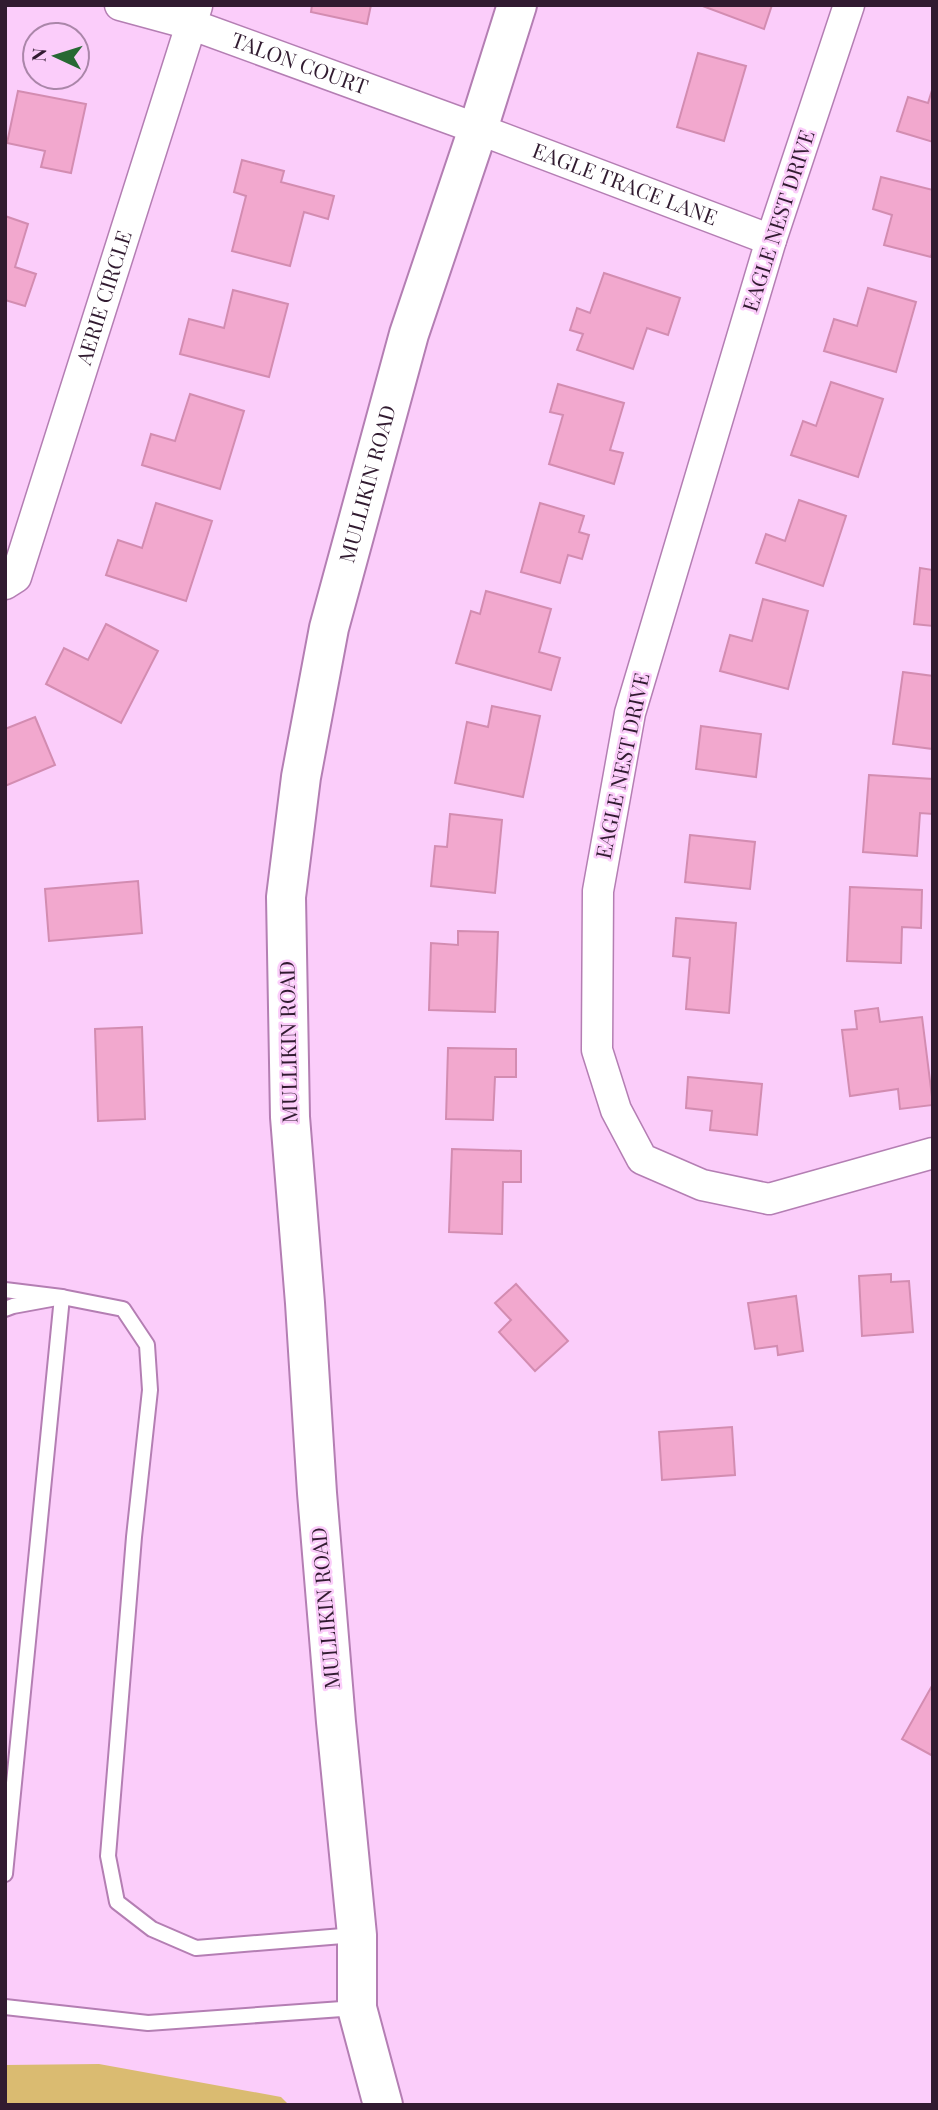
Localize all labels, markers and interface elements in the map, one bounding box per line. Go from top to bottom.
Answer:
north arrow [21,21,91,91]
street label: TALON COURT [228,24,372,100]
text: N [25,47,52,62]
street label: EAGLE NEST DRIVE [735,126,820,315]
street label: EAGLE TRACE LANE [529,135,722,230]
street label: AERIE CIRCLE [68,227,137,369]
street label: MULLIKIN ROAD [331,402,401,565]
street label: EAGLE NEST DRIVE [588,670,654,861]
street label: MULLIKIN ROAD [272,961,302,1123]
street label: MULLIKIN ROAD [303,1526,345,1690]

